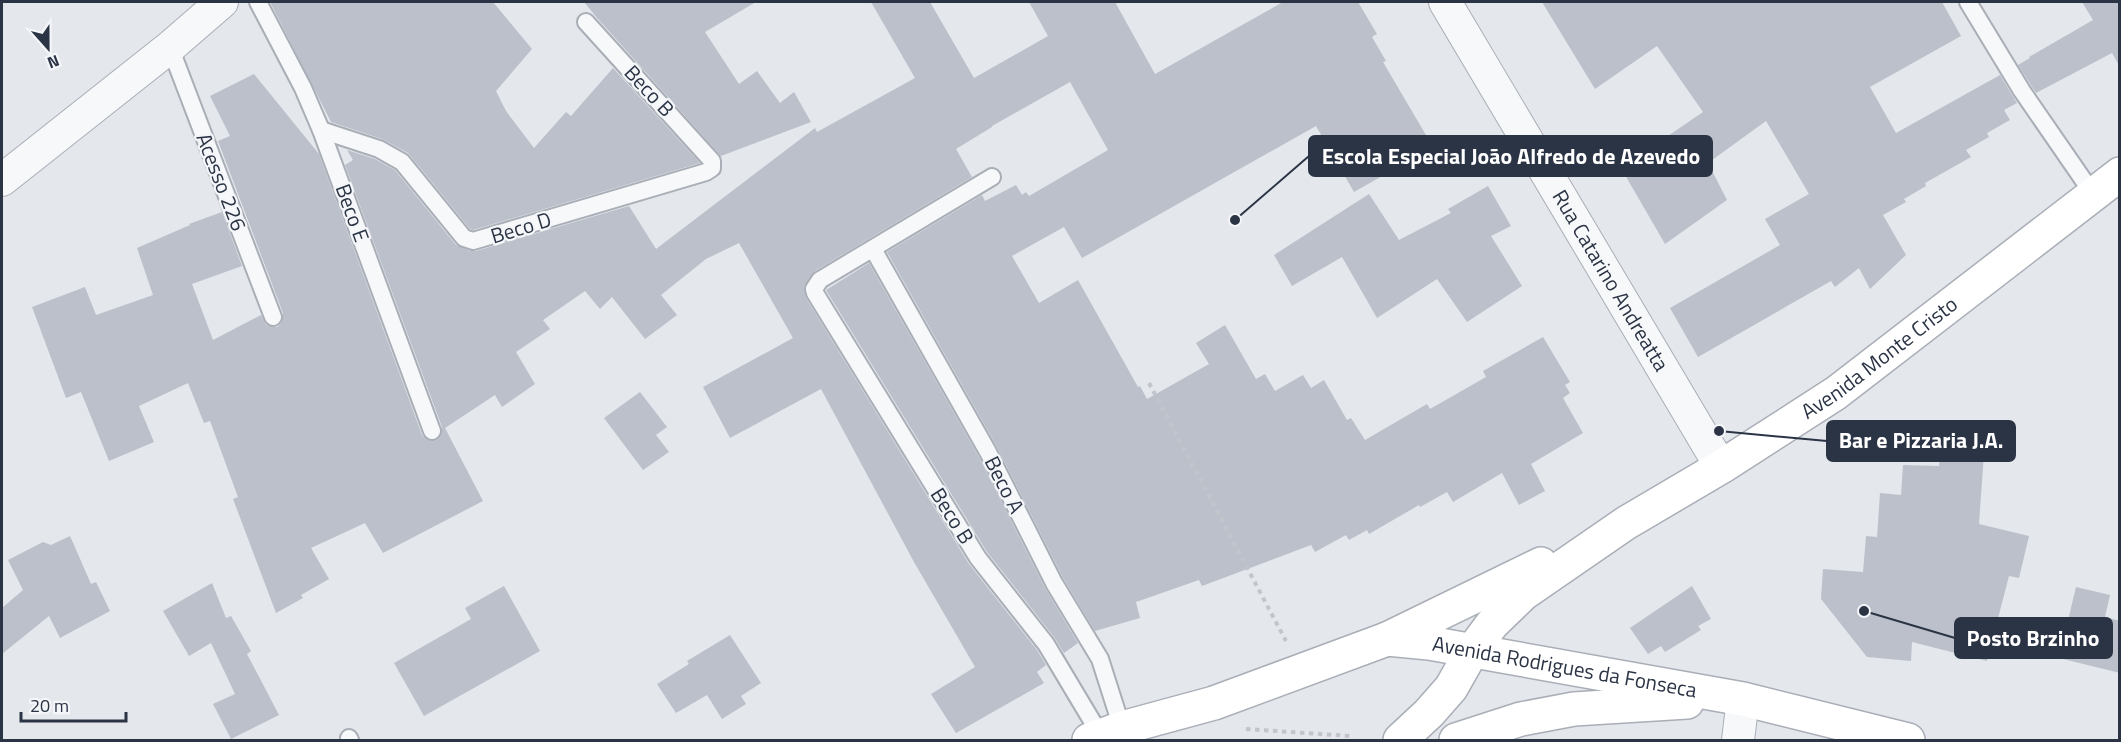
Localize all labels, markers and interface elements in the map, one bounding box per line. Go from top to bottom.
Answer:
north arrow [18,18,78,78]
text: N [44,49,63,75]
street label: Beco B [617,57,682,124]
street label: Acesso 226 [189,128,255,235]
callout: Escola Especial João Alfredo de Azevedo [1309,136,1712,176]
text: Escola Especial João Alfredo de Azevedo [1322,139,1700,173]
street label: Beco E [328,179,378,246]
street label: Rua Catarino Andreatta [1545,183,1678,377]
street label: Beco D [486,203,555,251]
street label: Avenida Monte Cristo [1794,288,1964,427]
callout: Bar e Pizzaria J.A. [1827,421,2015,461]
text: Bar e Pizzaria J.A. [1839,423,2003,457]
street label: Beco A [977,450,1033,519]
street label: Beco B [923,481,983,550]
callout: Posto Brzinho [1955,618,2112,658]
text: Posto Brzinho [1967,621,2099,655]
street label: Avenida Rodrigues da Fonseca [1430,627,1700,706]
scale bar [21,685,126,723]
text: 20 m [30,692,69,719]

